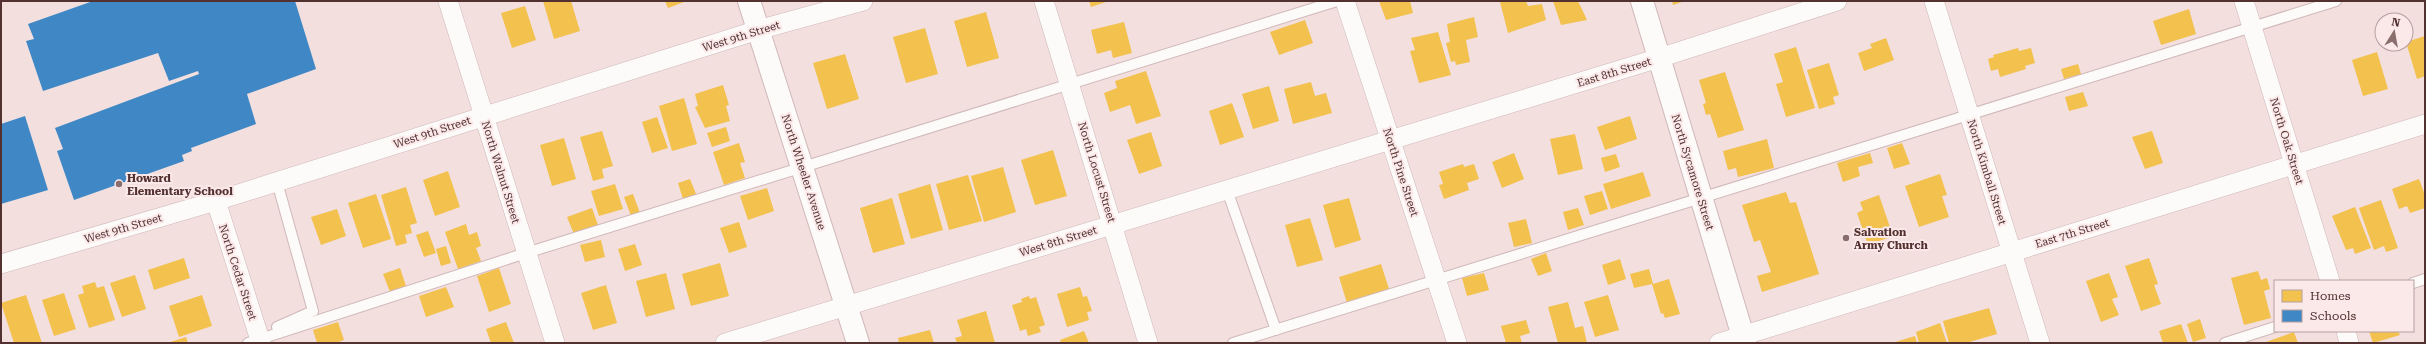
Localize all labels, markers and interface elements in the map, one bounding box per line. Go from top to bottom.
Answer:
north arrow [2374,12,2414,52]
text: N [2390,15,2402,30]
street label: West 9th Street [701,18,782,54]
street label: East 8th Street [1575,55,1653,90]
street label: North Oak Street [2267,96,2306,186]
street label: North Sycamore Street [1669,112,1716,232]
street label: North Wheeler Avenue [779,113,828,232]
street label: West 9th Street [392,114,472,151]
street label: North Kimball Street [1964,118,2009,226]
street label: North Walnut Street [479,119,522,225]
street label: North Locust Street [1075,120,1118,224]
street label: North Pine Street [1380,126,1421,218]
place label: Howard Elementary School [127,172,233,198]
marker: Howard Elementary School [114,179,124,189]
street label: West 9th Street [83,211,164,246]
street label: East 7th Street [2033,216,2111,251]
street label: North Cedar Street [216,223,259,322]
street label: West 8th Street [1018,223,1099,259]
place label: Salvation Army Church [1854,226,1928,252]
marker: Salvation Army Church [1841,233,1851,243]
legend [2274,280,2414,332]
text: Homes [2310,289,2351,303]
text: Schools [2310,309,2357,323]

